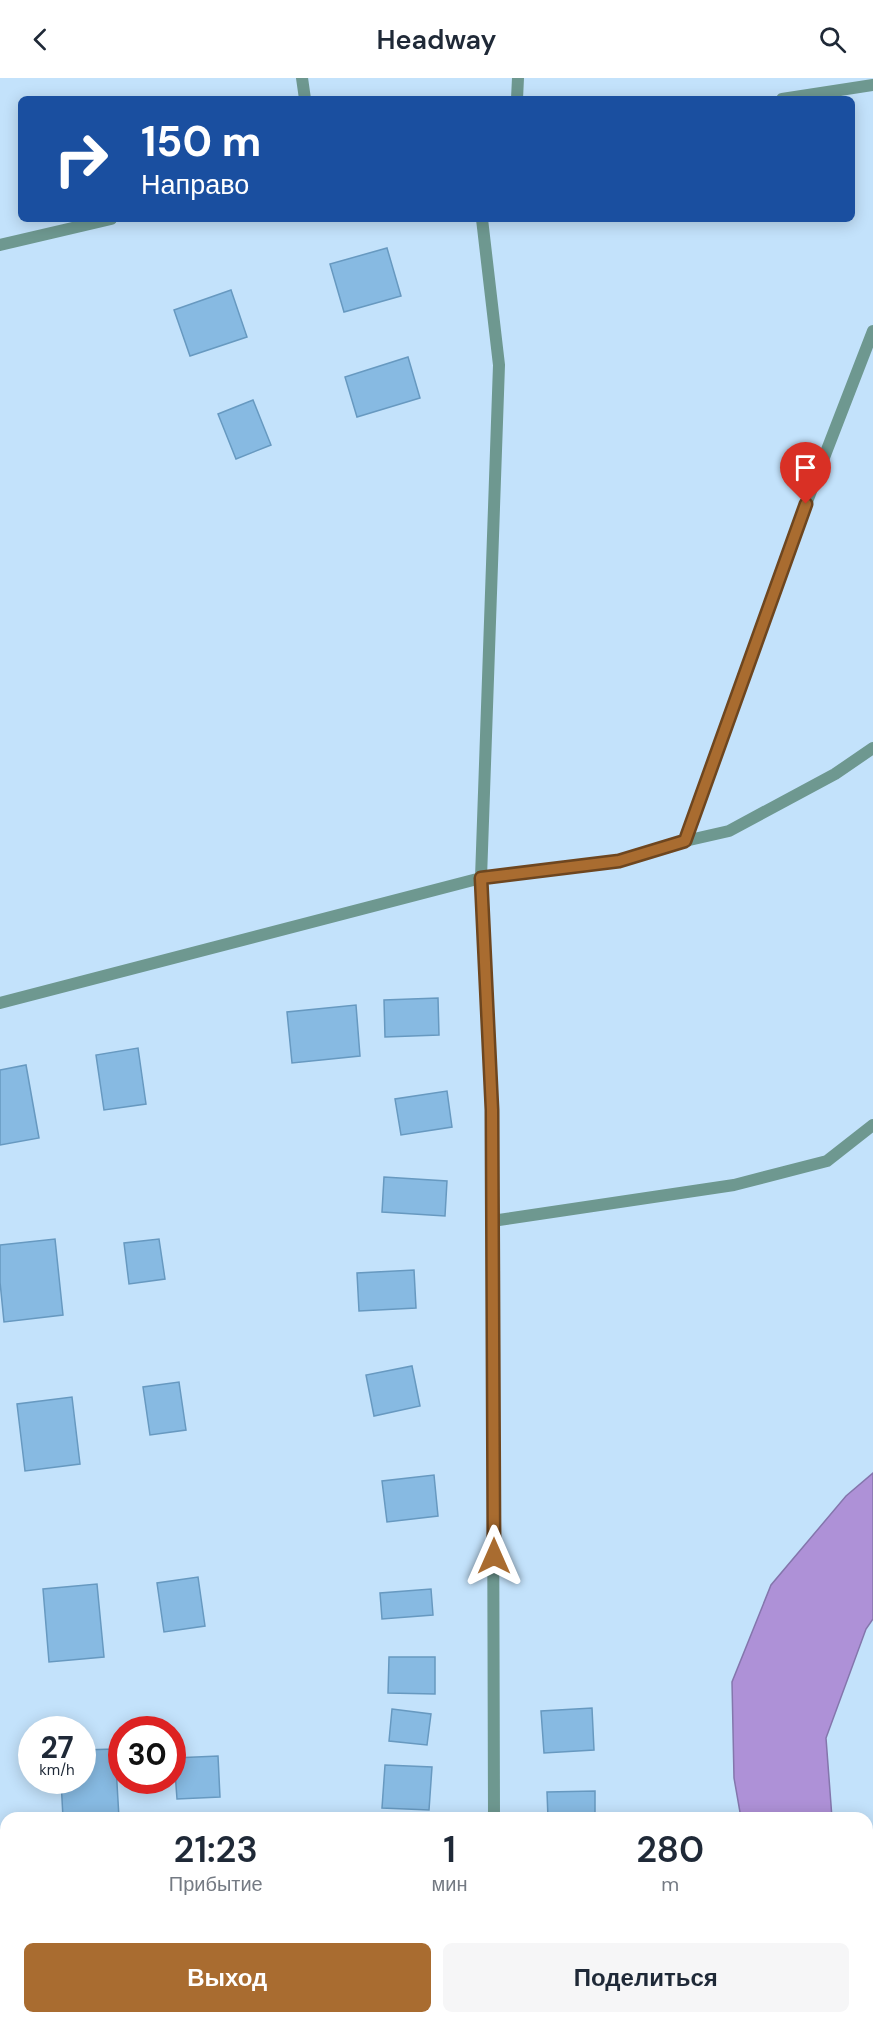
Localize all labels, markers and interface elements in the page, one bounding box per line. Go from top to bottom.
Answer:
text: Headway [377,22,496,57]
icon: back [24,23,57,56]
icon: search [816,23,849,56]
text: 150 m [141,114,261,169]
icon: right [42,120,120,198]
text: Направо [141,167,249,202]
pin [780,442,831,504]
icon: arrive [789,451,822,484]
position arrow [462,1524,526,1588]
speed limit sign: 30 [108,1716,186,1794]
text: 27 [40,1728,74,1767]
text: km/h [39,1760,75,1780]
text: 21:23 [174,1826,258,1873]
text: 1 [443,1826,456,1873]
text: 280 [636,1826,704,1873]
text: Прибытие [169,1871,263,1897]
text: мин [431,1871,467,1897]
text: m [661,1871,679,1897]
button: Выход [24,1943,431,2012]
button: Поделиться [443,1943,849,2012]

